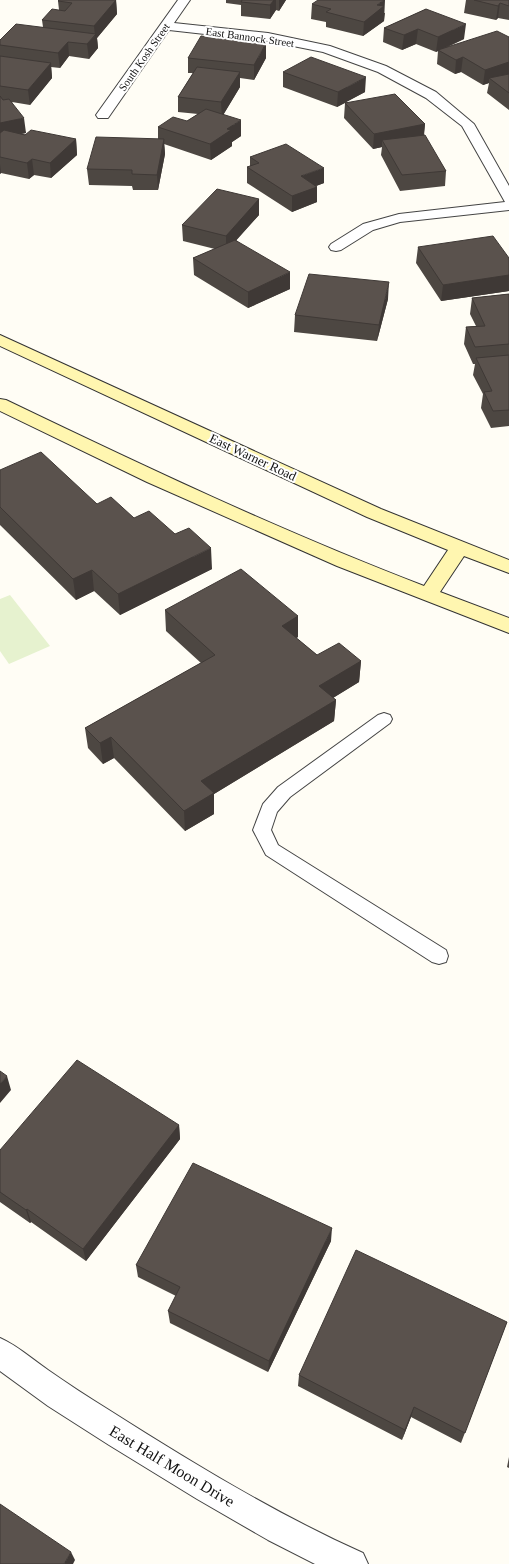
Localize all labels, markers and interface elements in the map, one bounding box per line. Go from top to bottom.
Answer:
street label: South Kosh Street [116,21,172,93]
street label: East Bannock Street [205,25,295,49]
street label: East Warner Road [207,430,299,484]
street label: East Half Moon Drive [106,1422,238,1510]

